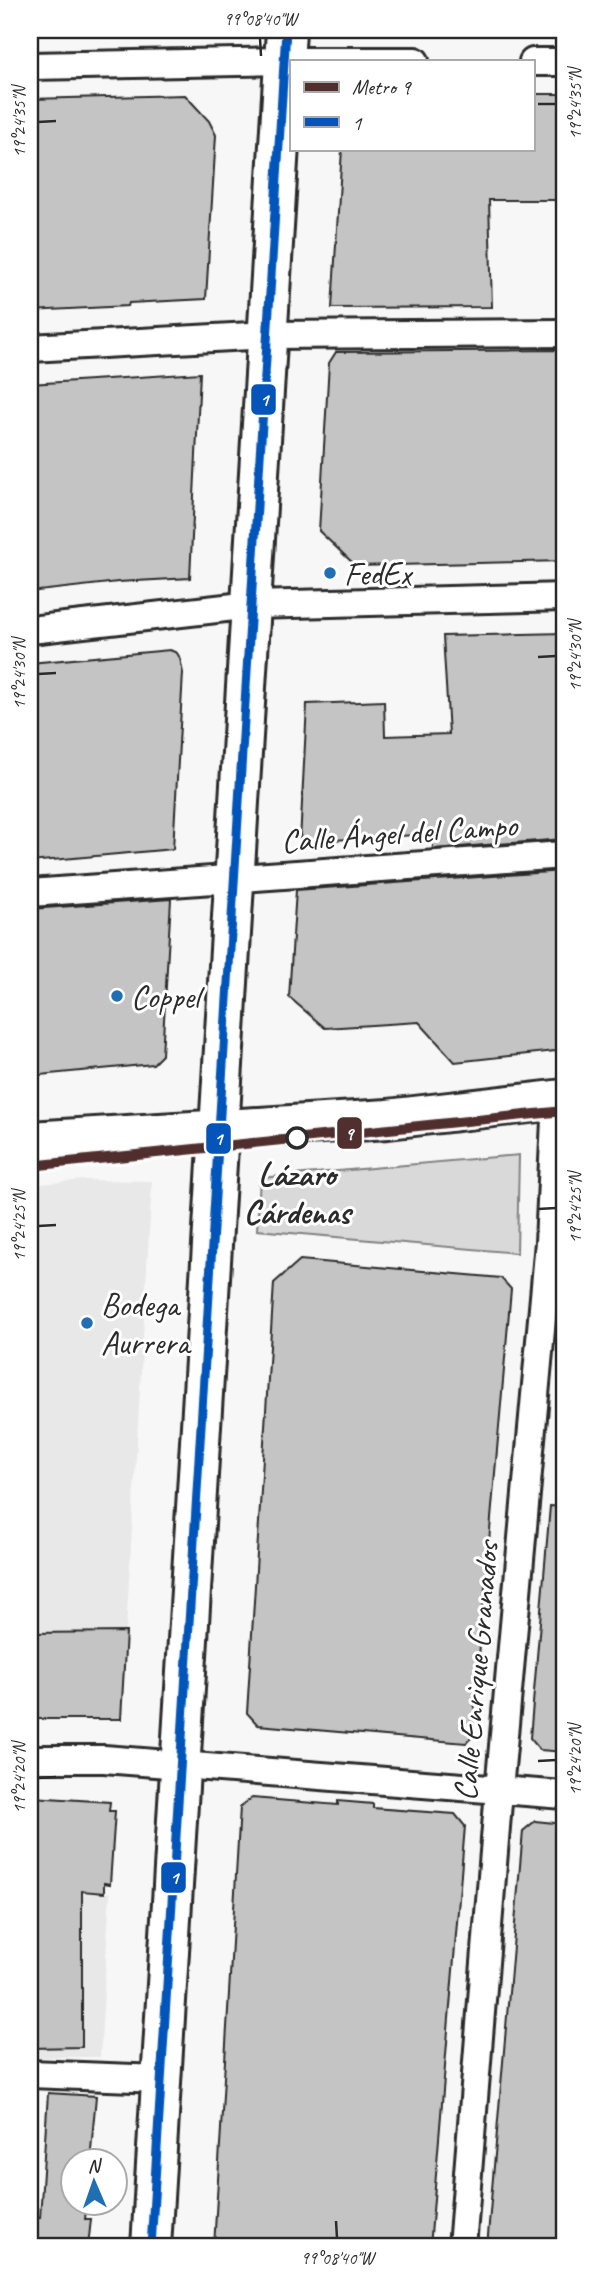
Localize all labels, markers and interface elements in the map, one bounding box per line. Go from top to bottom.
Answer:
text: 99°08'40"W [223,8,300,30]
legend [290,60,534,150]
text: 19°24'35"N [564,65,586,139]
text: Metro 9 [352,74,412,100]
text: 19°24'35"N [8,83,30,157]
text: 1 [352,110,363,136]
line badge: 1 [250,383,277,416]
text: 1 [260,388,271,412]
place label: FedEx [344,553,414,595]
marker: FedEx [322,565,338,581]
text: 19°24'30"N [564,617,586,691]
text: 19°24'30"N [8,635,30,709]
street label: Calle Ángel del Campo [280,804,521,862]
place label: Coppel [131,976,205,1018]
marker: Coppel [109,988,125,1004]
line badge: 9 [336,1116,363,1150]
line badge: 1 [205,1122,232,1155]
text: 9 [345,1122,356,1146]
text: 1 [214,1127,225,1151]
marker: Lázaro Cárdenas [286,1127,308,1149]
place label: Lázaro Cárdenas [244,1153,354,1233]
text: 19°24'25"N [564,1169,586,1243]
text: 19°24'25"N [8,1187,30,1261]
place label: Bodega Aurrera [101,1284,192,1364]
marker: Bodega Aurrera [79,1315,95,1331]
street label: Calle Enrique Granados [444,1537,508,1803]
text: 19°24'20"N [564,1721,586,1795]
text: 19°24'20"N [8,1739,30,1813]
line badge: 1 [160,1861,187,1894]
text: 1 [170,1866,181,1890]
north arrow [60,2148,130,2218]
text: N [87,2154,103,2178]
text: 99°08'40"W [300,2247,377,2269]

